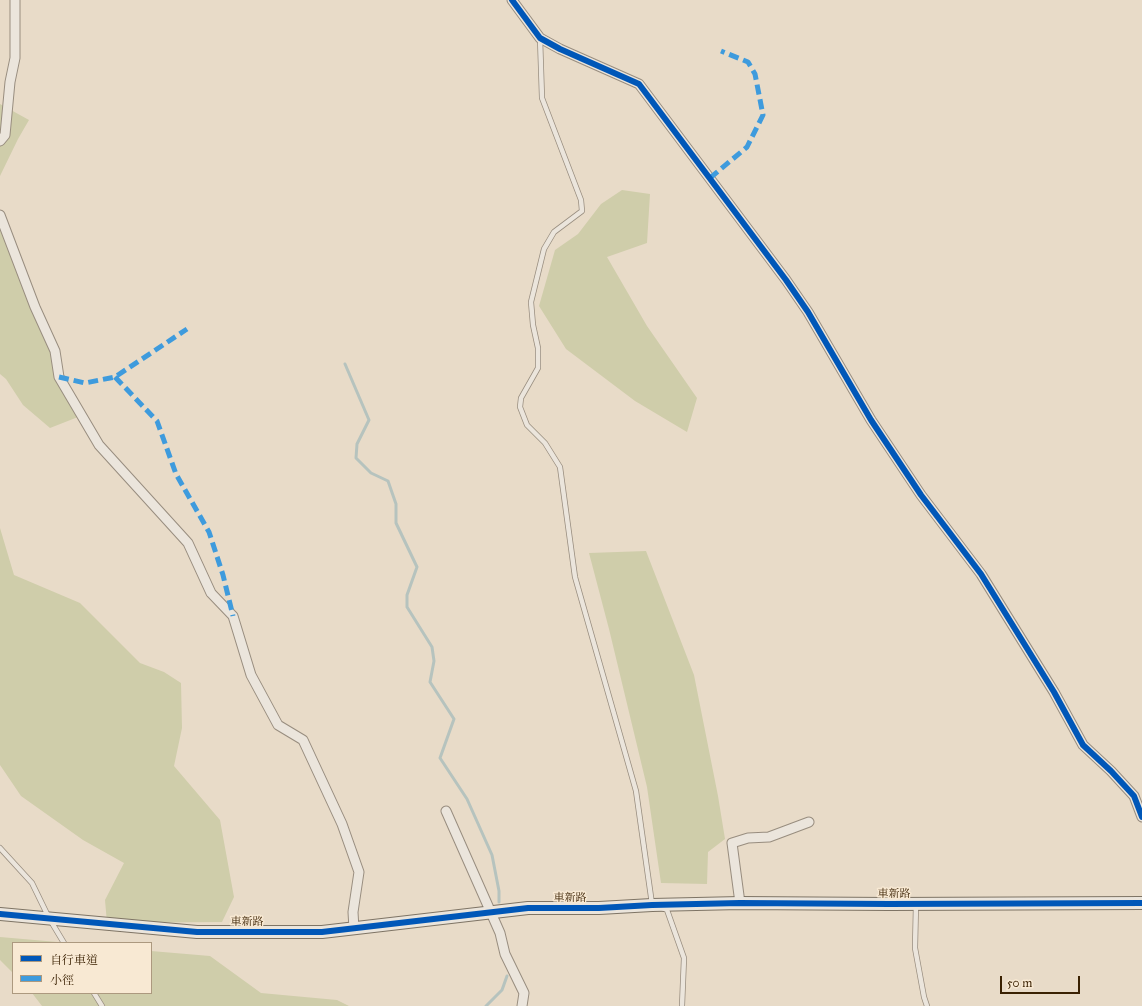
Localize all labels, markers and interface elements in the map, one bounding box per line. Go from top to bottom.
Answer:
street label: 車新路 [878,887,910,901]
street label: 車新路 [554,891,586,905]
street label: 車新路 [231,915,263,929]
legend [12,942,152,994]
text: 自行車道 [50,953,98,967]
scale bar [1002,968,1082,994]
text: 小徑 [50,973,74,987]
text: 50 m [1007,976,1032,990]

